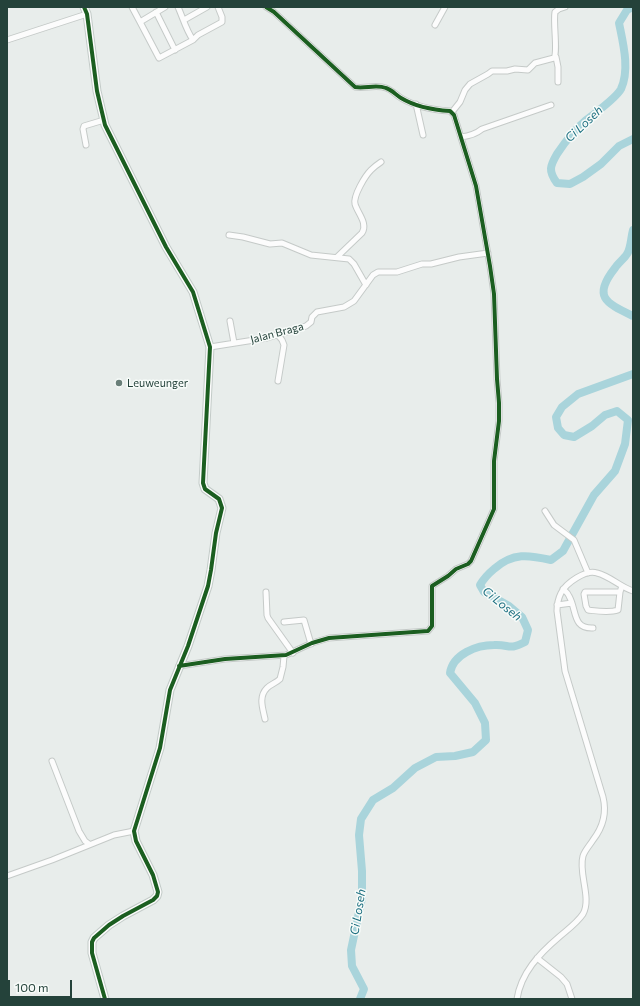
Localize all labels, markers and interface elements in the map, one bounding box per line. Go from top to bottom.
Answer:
water label: Ci Loseh [562,103,606,145]
street label: Jalan Braga [249,320,305,346]
place label: Leuweunger [127,376,188,390]
marker: Leuweunger [114,378,124,388]
water label: Ci Loseh [480,584,524,624]
water label: Ci Loseh [347,888,369,936]
scale bar [10,972,74,998]
text: 100 m [15,980,49,994]

